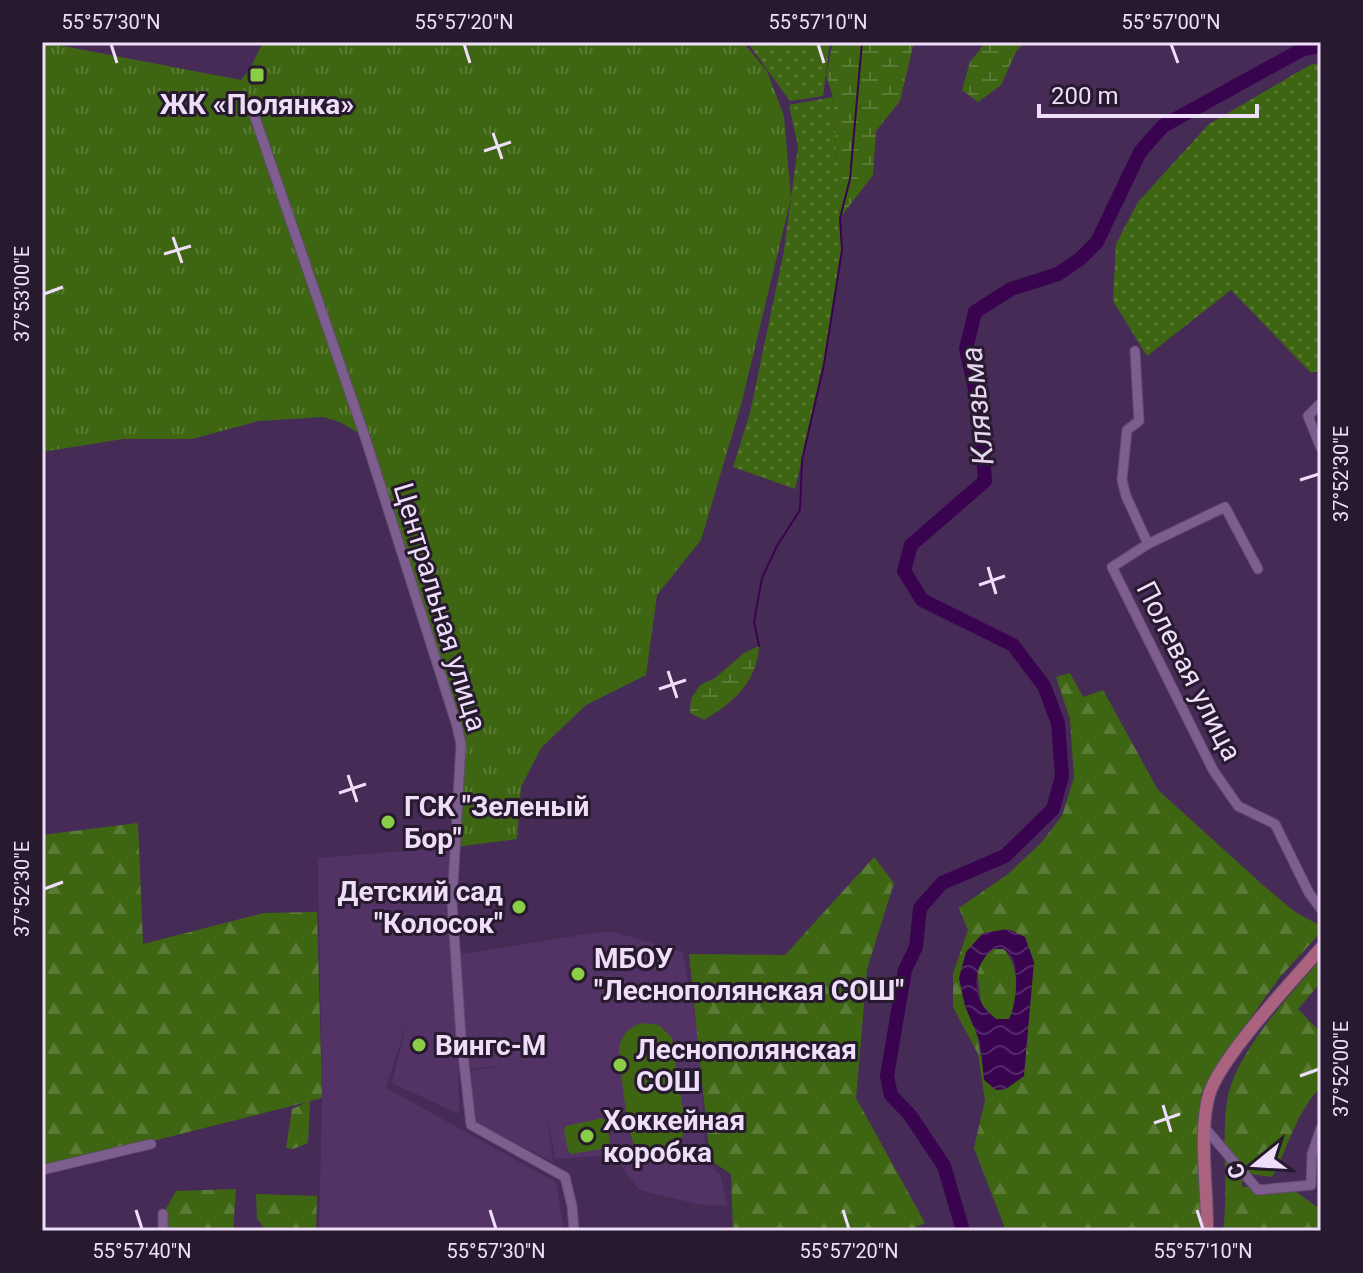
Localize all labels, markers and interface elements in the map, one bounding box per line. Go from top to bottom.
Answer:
text: 55°57'30"N [61,10,161,34]
text: 55°57'20"N [414,10,514,34]
text: 55°57'10"N [768,10,868,34]
text: 55°57'00"N [1121,10,1221,34]
marker: ЖК «Полянка» [248,66,266,84]
scale bar [1039,68,1257,118]
text: 200 m [1051,82,1118,110]
place label: ЖК «Полянка» [160,88,354,121]
text: 37°53'00"E [10,246,34,342]
water label: Клязьма [953,345,1001,467]
text: 37°52'30"E [1329,426,1353,522]
street label: Центральная улица [387,479,493,735]
street label: Полевая улица [1130,576,1248,766]
place label: ГСК "Зеленый Бор" [404,790,589,855]
marker: ГСК "Зеленый Бор" [379,813,397,831]
text: 37°52'30"E [10,841,34,937]
place label: Детский сад "Колосок" [338,875,503,940]
marker: Детский сад "Колосок" [510,898,528,916]
place label: МБОУ "Леснополянская СОШ" [594,942,904,1007]
marker: МБОУ "Леснополянская СОШ" [569,965,587,983]
text: 37°52'00"E [1329,1021,1353,1117]
place label: Вингс-М [435,1029,546,1062]
place label: Леснополянская СОШ [636,1033,857,1098]
marker: Вингс-М [410,1036,428,1054]
marker: Леснополянская СОШ [611,1056,629,1074]
place label: Хоккейная коробка [603,1104,745,1169]
north arrow [1215,1125,1295,1205]
marker: Хоккейная коробка [578,1127,596,1145]
text: С [1222,1160,1251,1182]
text: 55°57'40"N [92,1239,192,1263]
text: 55°57'30"N [446,1239,546,1263]
text: 55°57'20"N [799,1239,899,1263]
text: 55°57'10"N [1153,1239,1253,1263]

